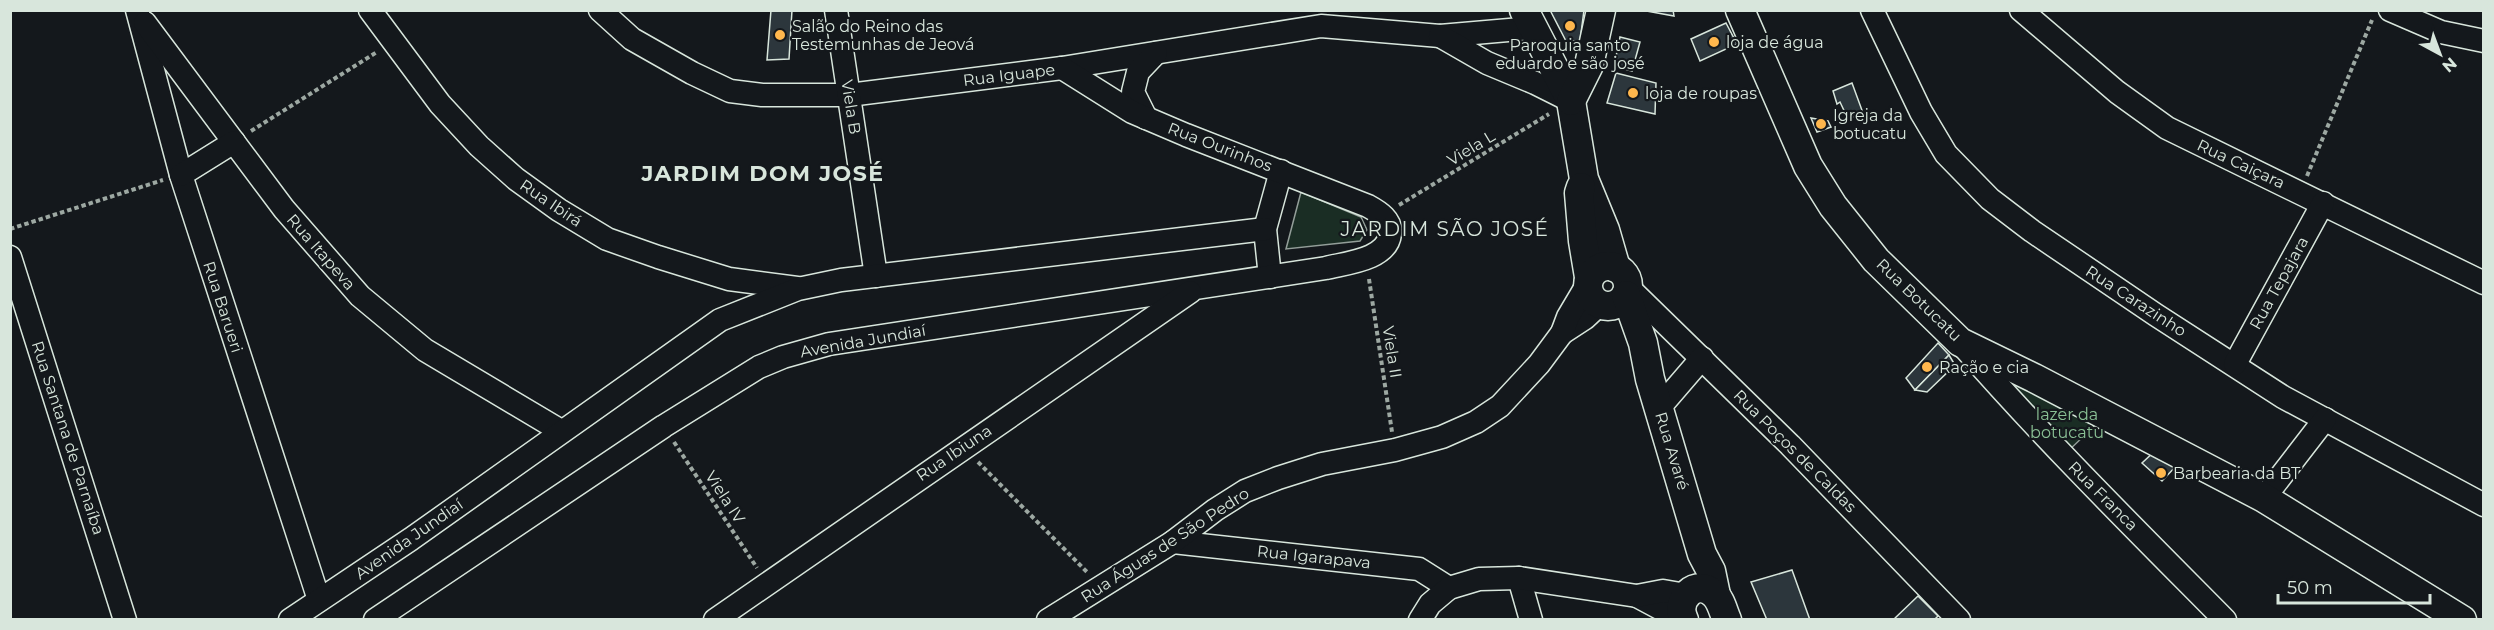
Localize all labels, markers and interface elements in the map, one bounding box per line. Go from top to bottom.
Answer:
place label: Salão do Reino das Testemunhas de Jeová [792,17,974,54]
marker: Paroquia santo eduardo e são josé [1563,19,1577,33]
north arrow [2410,24,2470,84]
marker: Salão do Reino das Testemunhas de Jeová [773,28,787,42]
place label: loja de água [1726,33,1824,52]
marker: loja de água [1707,35,1721,49]
place label: Paroquia santo eduardo e são josé [1495,36,1645,73]
text: N [2438,54,2461,76]
street label: Rua Iguape [962,60,1056,90]
street label: Viela B [837,78,865,136]
place label: loja de roupas [1645,84,1757,103]
marker: loja de roupas [1626,86,1640,100]
place label: Igreja da botucatu [1833,106,1907,143]
marker: Igreja da botucatu [1814,117,1828,131]
street label: Rua Ourinhos [1165,118,1275,176]
street label: Viela L [1444,126,1499,170]
street label: Rua Caiçara [2194,135,2288,193]
district label: JARDIM DOM JOSÉ [641,160,884,187]
street label: Rua Ibirá [516,175,586,231]
street label: Rua Itapeva [283,210,359,294]
district label: JARDIM SÃO JOSÉ [1340,217,1549,241]
street label: Rua Tepajara [2246,233,2312,333]
street label: Rua Botucatu [1872,255,1966,345]
street label: Rua Barueri [199,259,247,355]
street label: Rua Carazinho [2082,261,2190,341]
street label: Avenida Jundiaí [799,320,928,361]
street label: Viela II [1379,325,1405,379]
street label: Rua Santana de Parnaíba [28,339,108,537]
place label: Ração e cia [1939,358,2029,377]
marker: Ração e cia [1920,360,1934,374]
street label: Rua Poços de Caldas [1730,386,1861,517]
park label: lazer da botucatu [2030,405,2104,442]
street label: Rua Avaré [1651,410,1693,492]
street label: Rua Ibiuna [913,421,995,485]
street label: Rua Franca [2064,457,2142,535]
place label: Barbearia da BT [2173,464,2301,483]
marker: Barbearia da BT [2154,466,2168,480]
street label: Viela IV [701,467,749,527]
street label: Rua Águas de São Pedro [1077,483,1253,607]
street label: Avenida Jundiaí [351,494,467,583]
street label: Rua Igarapava [1256,542,1372,572]
scale bar [2278,567,2430,605]
text: 50 m [2287,577,2333,599]

